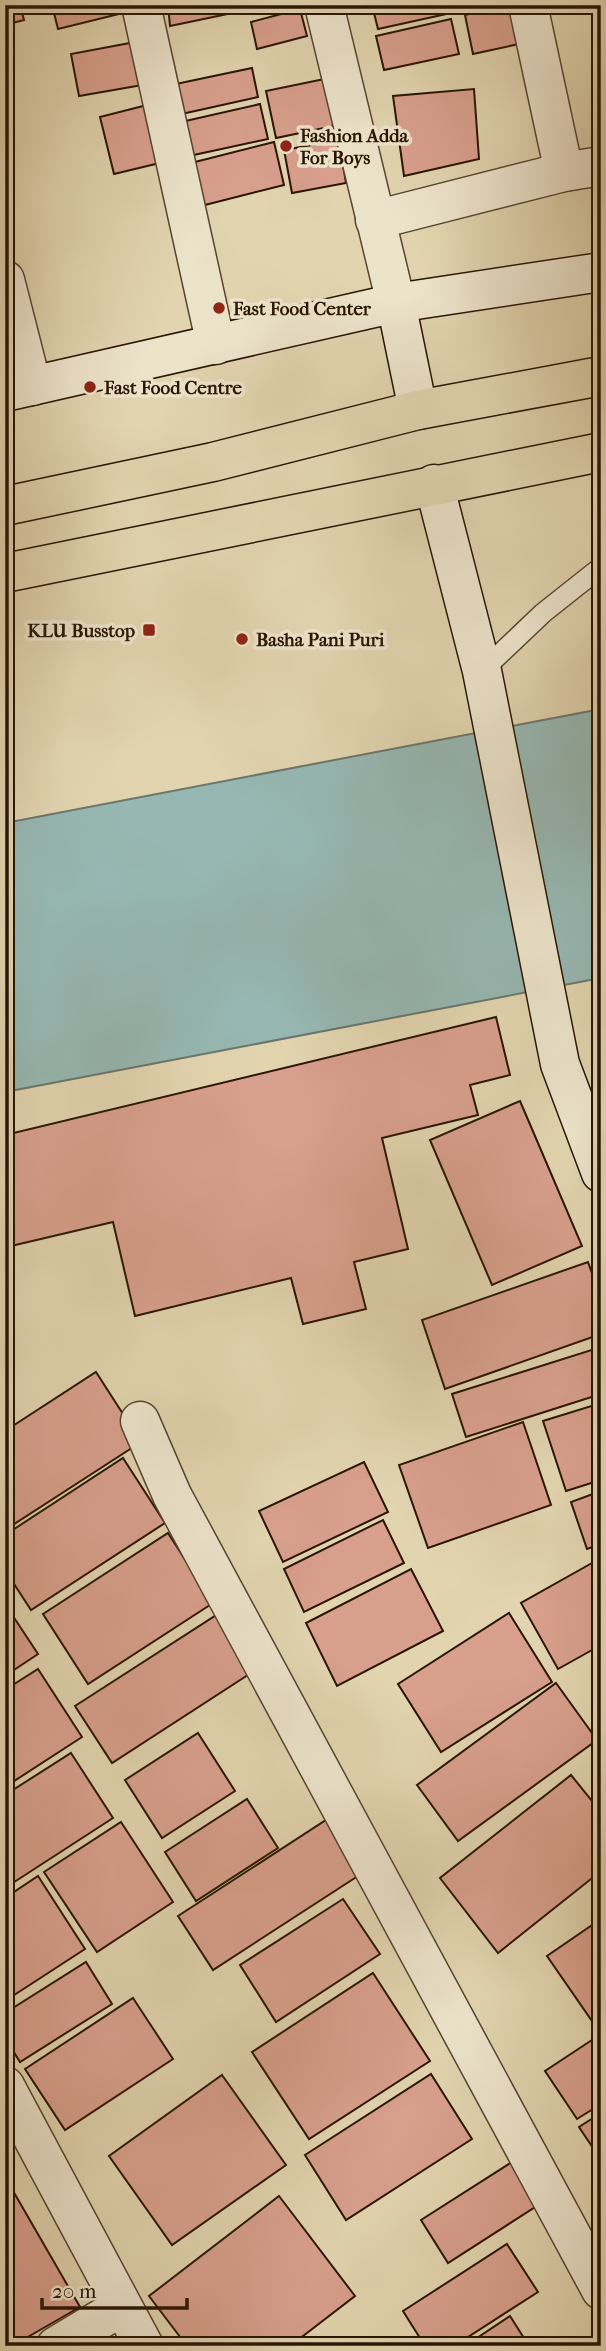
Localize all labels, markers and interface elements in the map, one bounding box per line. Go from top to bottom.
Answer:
place label: Fashion Adda For Boys [299,125,410,169]
marker: Fashion Adda For Boys [278,138,294,154]
place label: Fast Food Center [232,298,372,320]
marker: Fast Food Center [211,300,227,316]
place label: Fast Food Centre [103,377,242,399]
marker: Fast Food Centre [82,379,98,395]
place label: KLU Busstop [27,620,135,642]
marker: KLU Busstop [141,622,157,638]
place label: Basha Pani Puri [256,629,385,651]
marker: Basha Pani Puri [234,631,250,647]
scale bar [42,2267,187,2311]
text: 20 m [52,2279,97,2303]

